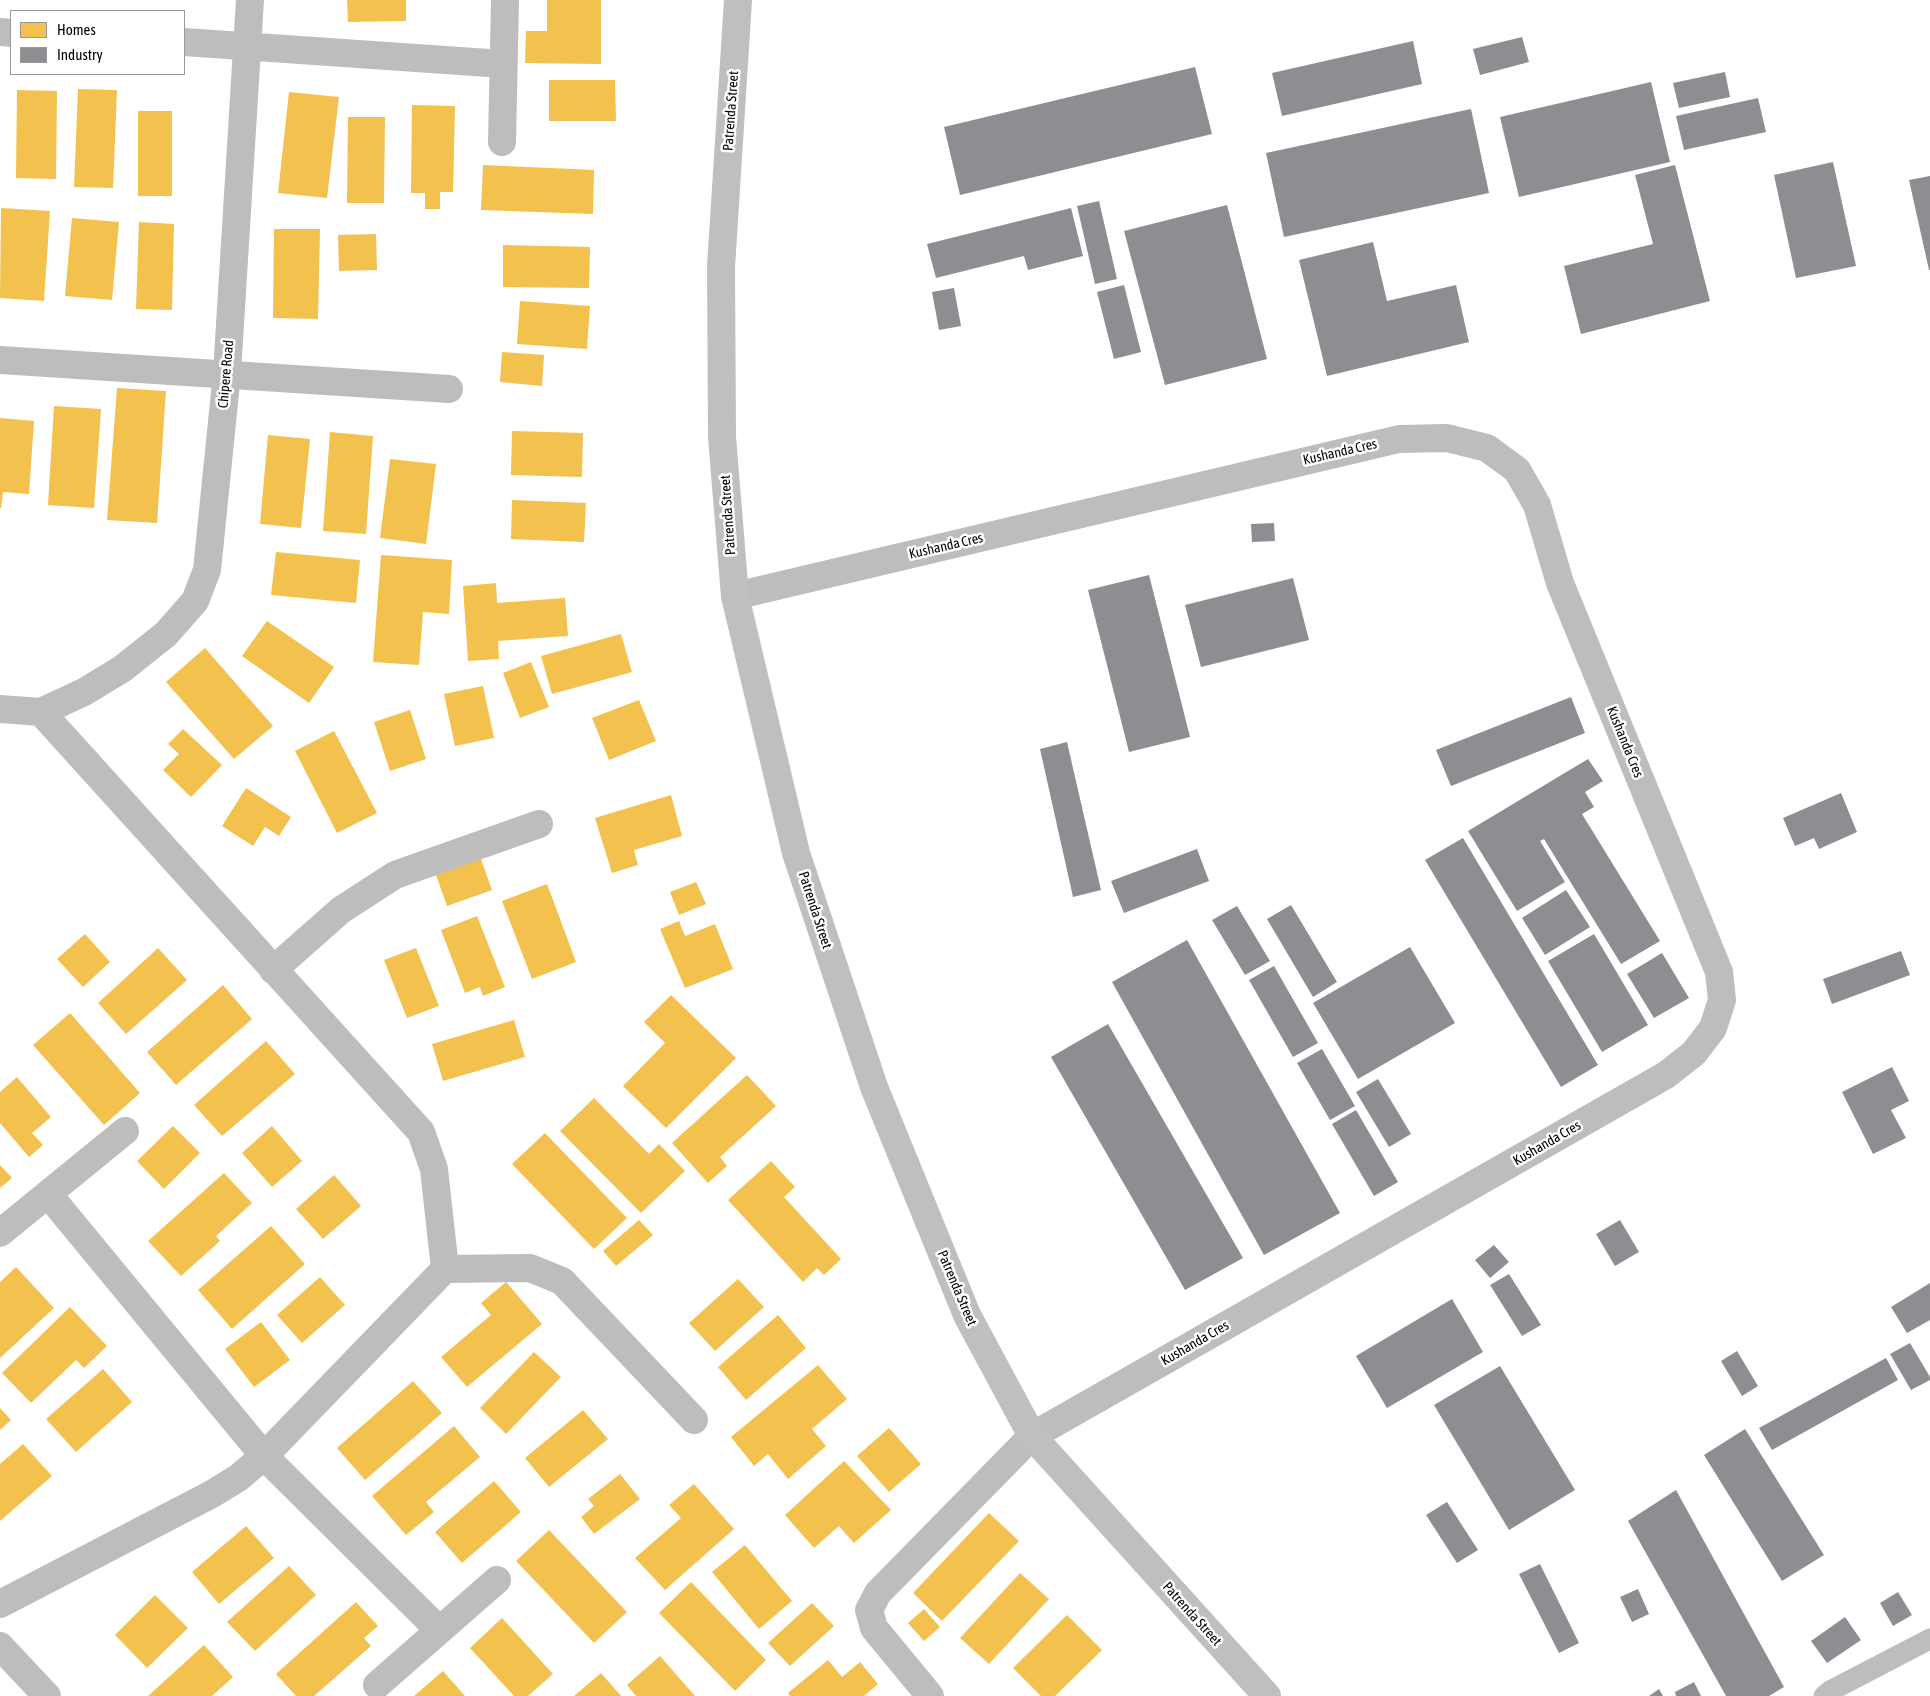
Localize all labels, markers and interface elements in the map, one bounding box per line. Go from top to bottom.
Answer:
legend [10,10,185,75]
text: Homes [57,21,96,38]
text: Industry [57,46,103,63]
street label: Patrenda Street [720,70,742,152]
street label: Chipere Road [215,339,237,409]
street label: Kushanda Cres [1301,435,1379,469]
street label: Patrenda Street [717,474,739,556]
street label: Kushanda Cres [907,529,985,563]
street label: Kushanda Cres [1603,704,1647,780]
street label: Patrenda Street [795,869,835,951]
street label: Kushanda Cres [1510,1117,1584,1169]
street label: Patrenda Street [934,1248,980,1328]
street label: Kushanda Cres [1158,1317,1232,1369]
street label: Patrenda Street [1159,1579,1225,1649]

